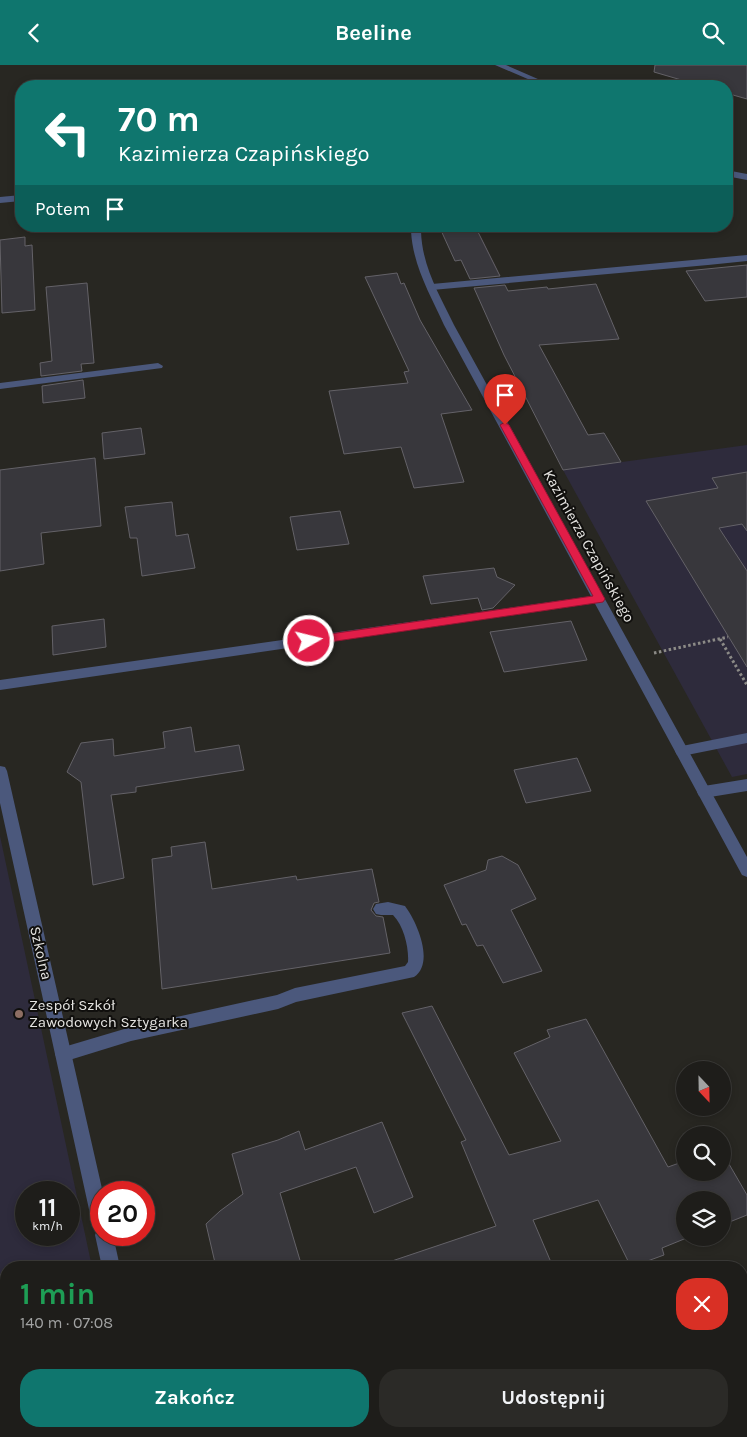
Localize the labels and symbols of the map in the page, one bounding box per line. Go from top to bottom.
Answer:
pin [484,374,526,425]
street label: Kazimierza Czapińskiego [540,467,638,625]
position arrow [282,614,334,666]
street label: Szkolna [26,924,56,982]
place label: Zespół Szkół Zawodowych Sztygarka [29,996,188,1031]
marker: Zespół Szkół Zawodowych Sztygarka [13,1008,25,1020]
north arrow [676,1061,731,1116]
speed limit sign: 20 [90,1181,155,1246]

